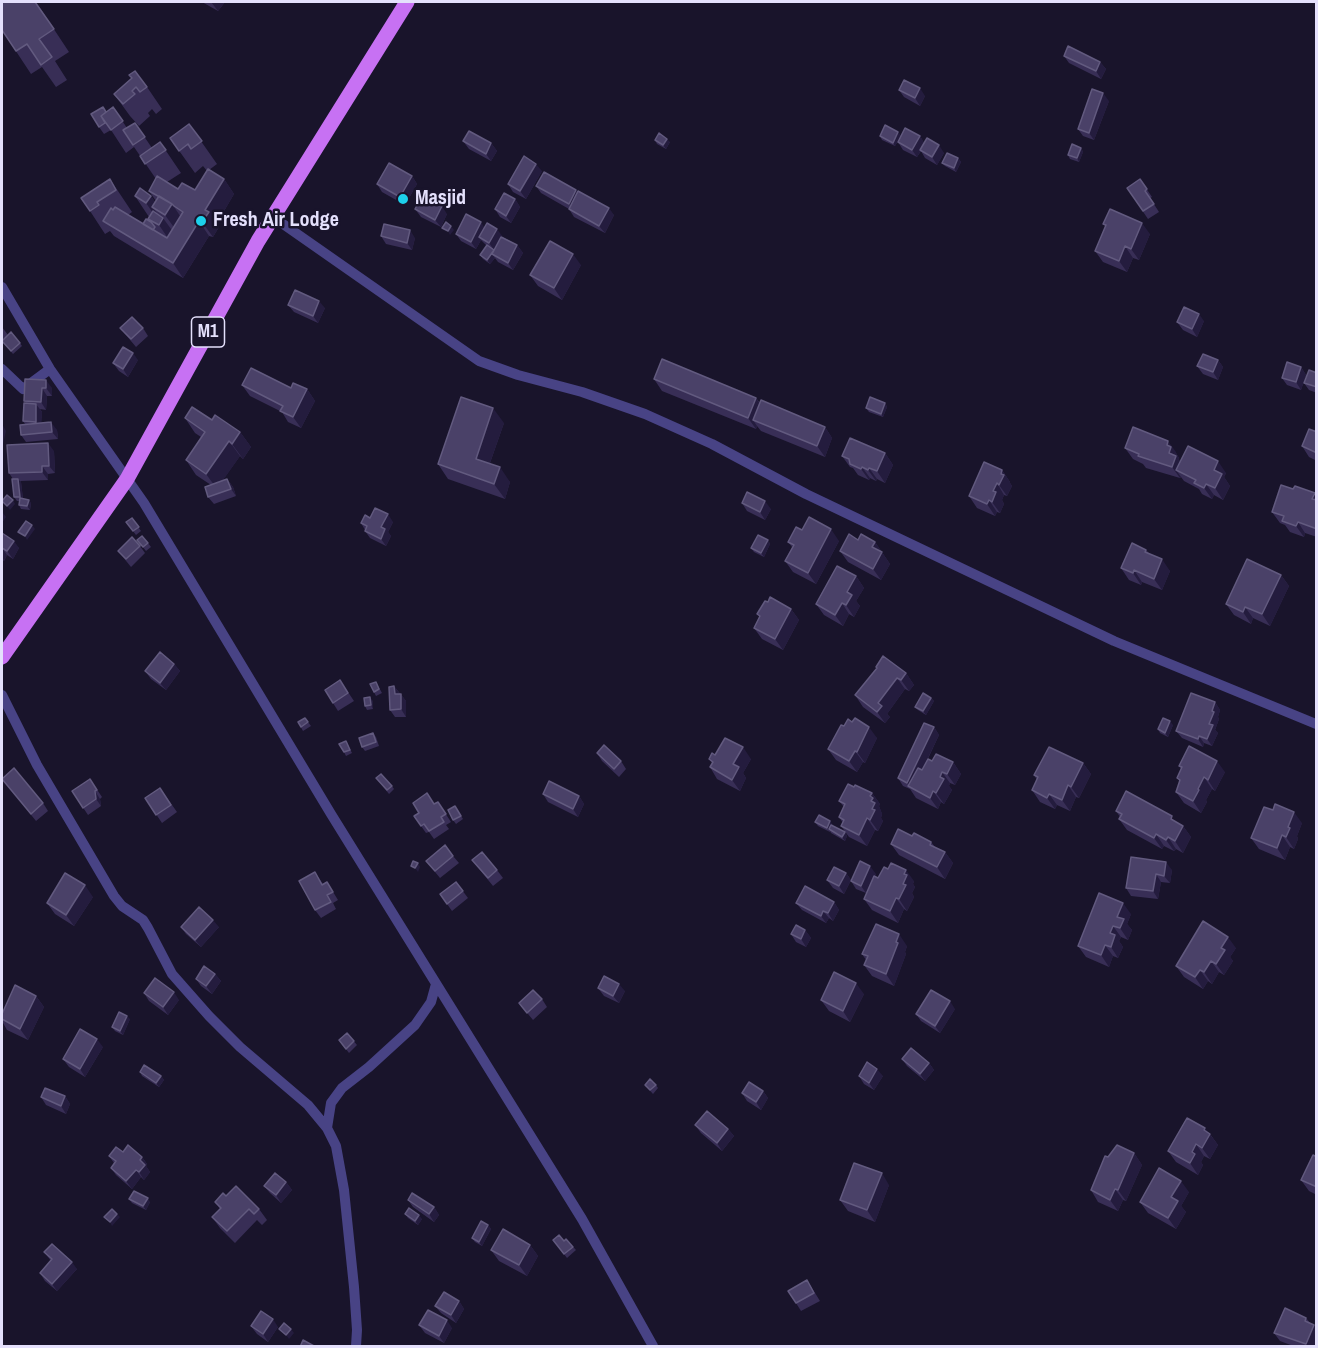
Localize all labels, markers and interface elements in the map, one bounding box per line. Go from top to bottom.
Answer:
place label: Masjid [415,187,466,211]
marker: Masjid [396,192,410,206]
place label: Fresh Air Lodge [213,209,339,233]
marker: Fresh Air Lodge [194,214,208,228]
road number: M1 [192,317,224,347]

